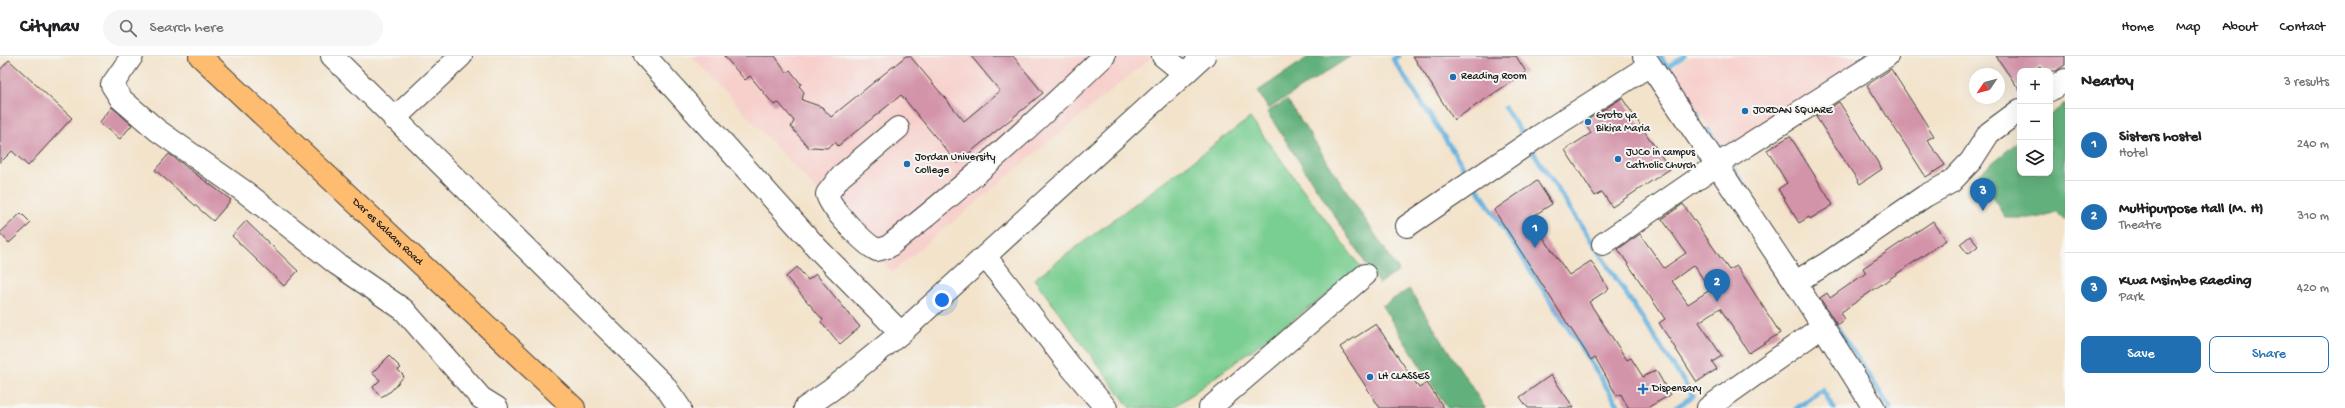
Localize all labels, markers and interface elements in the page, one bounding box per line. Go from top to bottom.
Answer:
search box [103,10,383,46]
text: Citynav [20,16,79,39]
icon: search [117,17,139,39]
text: Search here [149,19,223,37]
text: Home [2122,19,2154,36]
text: Map [2176,19,2200,36]
text: About [2222,19,2258,36]
text: Contact [2280,19,2325,36]
north arrow [1969,68,2005,104]
map controls [2017,68,2053,176]
button: + [2017,68,2053,104]
place label: Reading Room [1461,71,1527,83]
marker: Reading Room [1448,72,1458,82]
text: Nearby [2081,72,2134,92]
text: 3 results [2284,75,2329,90]
button: − [2017,104,2053,140]
place label: JORDAN SQUARE [1753,105,1834,117]
marker: JORDAN SQUARE [1740,106,1750,116]
place label: Groto ya Bikira Maria [1595,110,1651,135]
marker: Groto ya Bikira Maria [1583,117,1593,127]
text: Sisters hostel [2119,128,2202,146]
text: 1 [2091,137,2097,152]
text: 240 m [2297,137,2329,152]
button: layers [2017,140,2053,176]
text: Hotel [2119,146,2148,161]
place label: JUCo in campus Catholic Church [1626,147,1696,172]
place label: Jordan University College [915,152,996,177]
marker: JUCo in campus Catholic Church [1613,154,1623,164]
marker: Jordan University College [902,159,912,169]
pin: 3 [1970,178,1996,211]
street label: Dar es Salaam Road [349,195,426,269]
text: Multipurpose Hall (M. H) [2119,200,2264,218]
text: 2 [2091,209,2097,224]
text: 310 m [2297,209,2329,224]
pin: 1 [1522,215,1548,248]
text: Theatre [2119,218,2162,233]
pin: 2 [1704,269,1730,302]
text: Kwa Msimbe Raeding [2119,272,2251,290]
text: 3 [2091,281,2097,296]
text: 420 m [2297,281,2329,296]
your location [932,290,952,310]
text: Park [2119,290,2144,305]
button: Save [2081,336,2201,373]
button: Share [2209,336,2329,373]
place label: LH CLASSES [1378,371,1430,383]
marker: LH CLASSES [1365,372,1375,382]
marker: Dispensary [1637,383,1649,395]
place label: Dispensary [1651,383,1702,395]

